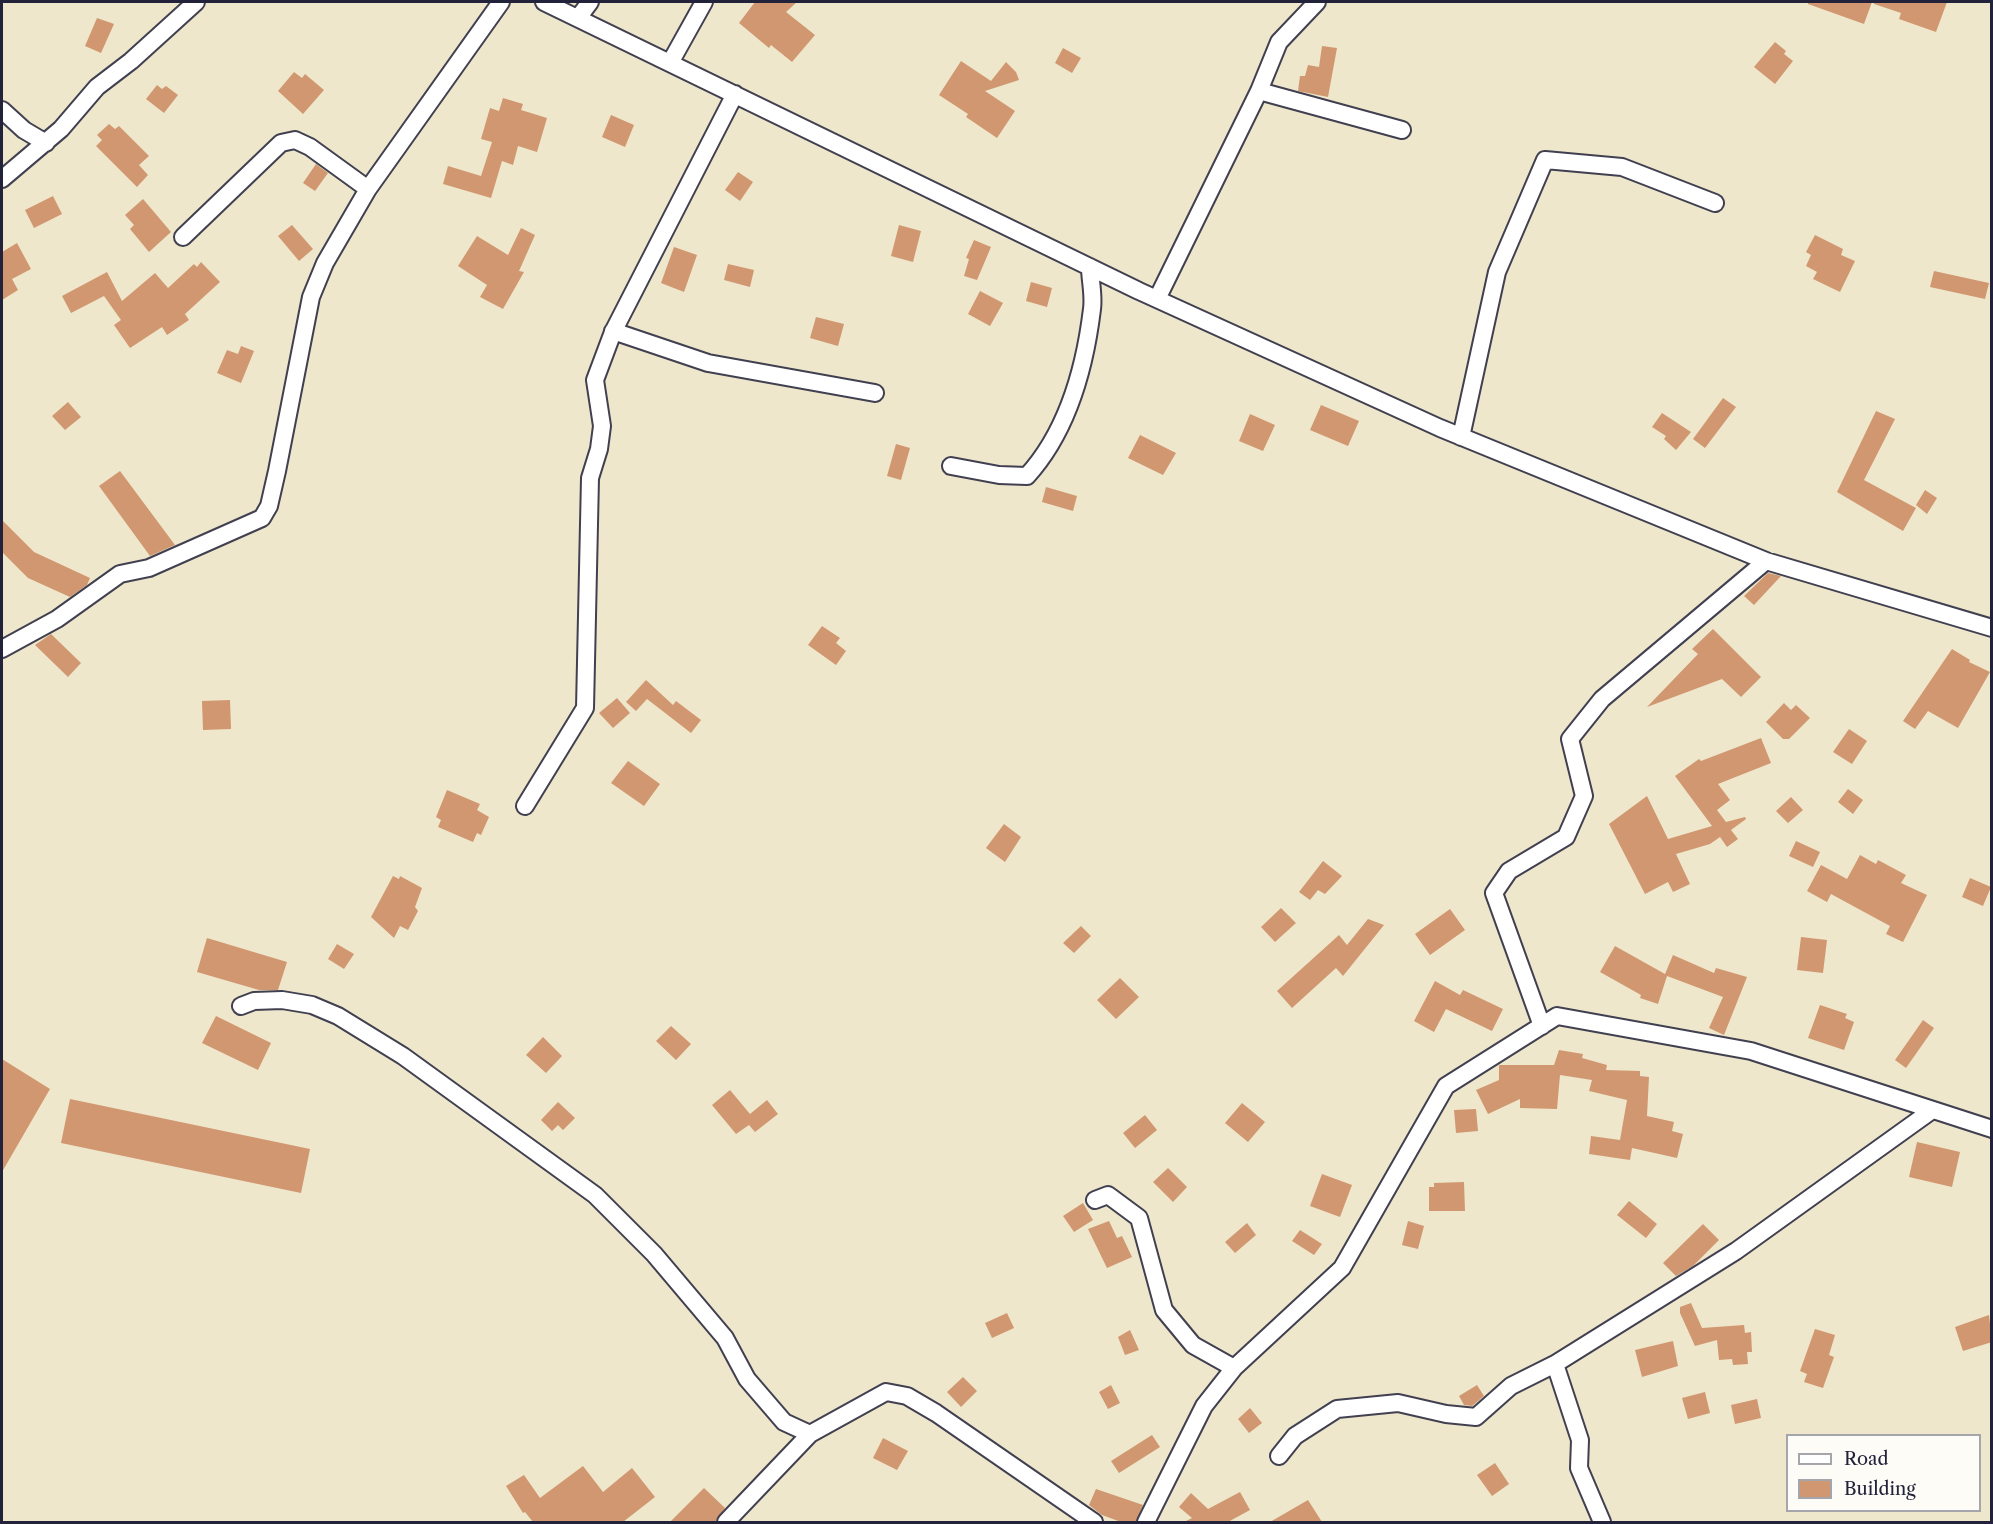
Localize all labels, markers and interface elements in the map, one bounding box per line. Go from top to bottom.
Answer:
legend [1786,1434,1981,1512]
text: Road [1844,1448,1889,1470]
text: Building [1844,1478,1916,1500]

